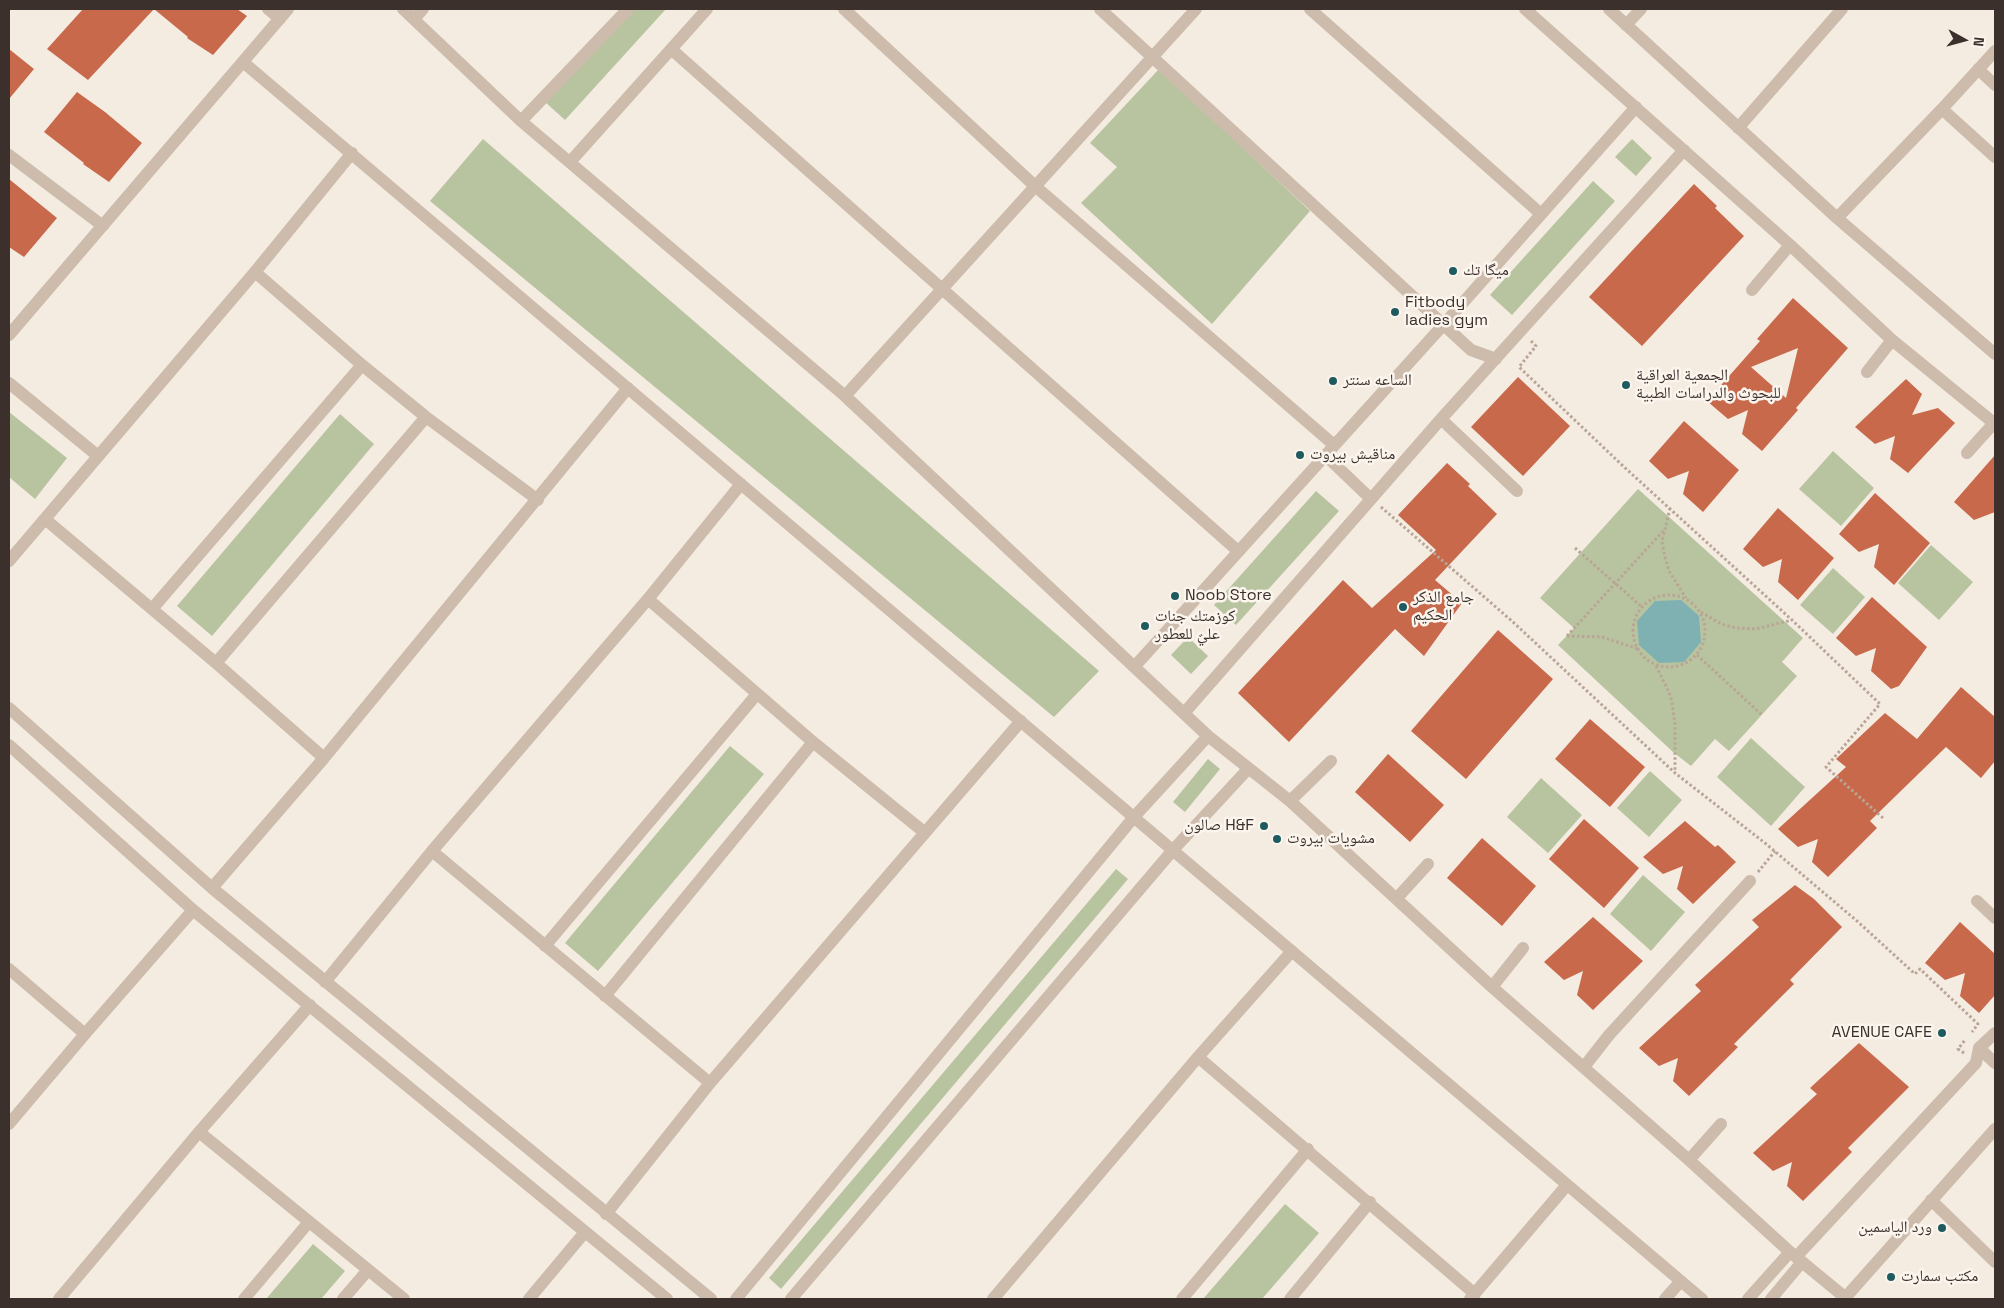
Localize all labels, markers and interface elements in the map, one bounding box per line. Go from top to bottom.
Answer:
north arrow [1939,15,1989,65]
text: N [1969,36,1988,48]
place label: ميگا تك [1463,261,1509,281]
marker: ميگا تك [1447,265,1459,277]
place label: Fitbody ladies gym [1405,293,1488,331]
marker: Fitbody ladies gym [1389,306,1401,318]
place label: الجمعية العراقية للبحوث والدراسات الطبية [1636,366,1781,404]
place label: الساعه سنتر [1343,371,1412,391]
marker: الساعه سنتر [1327,375,1339,387]
marker: الجمعية العراقية للبحوث والدراسات الطبية [1620,379,1632,391]
place label: مناقيش بيروت [1310,445,1395,465]
marker: مناقيش بيروت [1294,449,1306,461]
place label: Noob Store [1185,586,1272,606]
place label: جامع الذكر الحكيم [1413,588,1474,626]
marker: Noob Store [1169,590,1181,602]
marker: جامع الذكر الحكيم [1397,601,1409,613]
place label: كوزمتك جنات عليٌ للعطور [1155,607,1235,645]
marker: كوزمتك جنات عليٌ للعطور [1139,620,1151,632]
place label: صالون H&F [1184,816,1254,836]
marker: صالون H&F [1258,820,1270,832]
place label: مشويات بيروت [1287,829,1375,849]
marker: مشويات بيروت [1271,833,1283,845]
place label: AVENUE CAFE [1832,1023,1932,1043]
marker: AVENUE CAFE [1936,1027,1948,1039]
place label: ورد الياسمين [1858,1218,1932,1238]
marker: ورد الياسمين [1936,1222,1948,1234]
place label: مكتب سمارت [1901,1267,1978,1287]
marker: مكتب سمارت [1885,1271,1897,1283]

